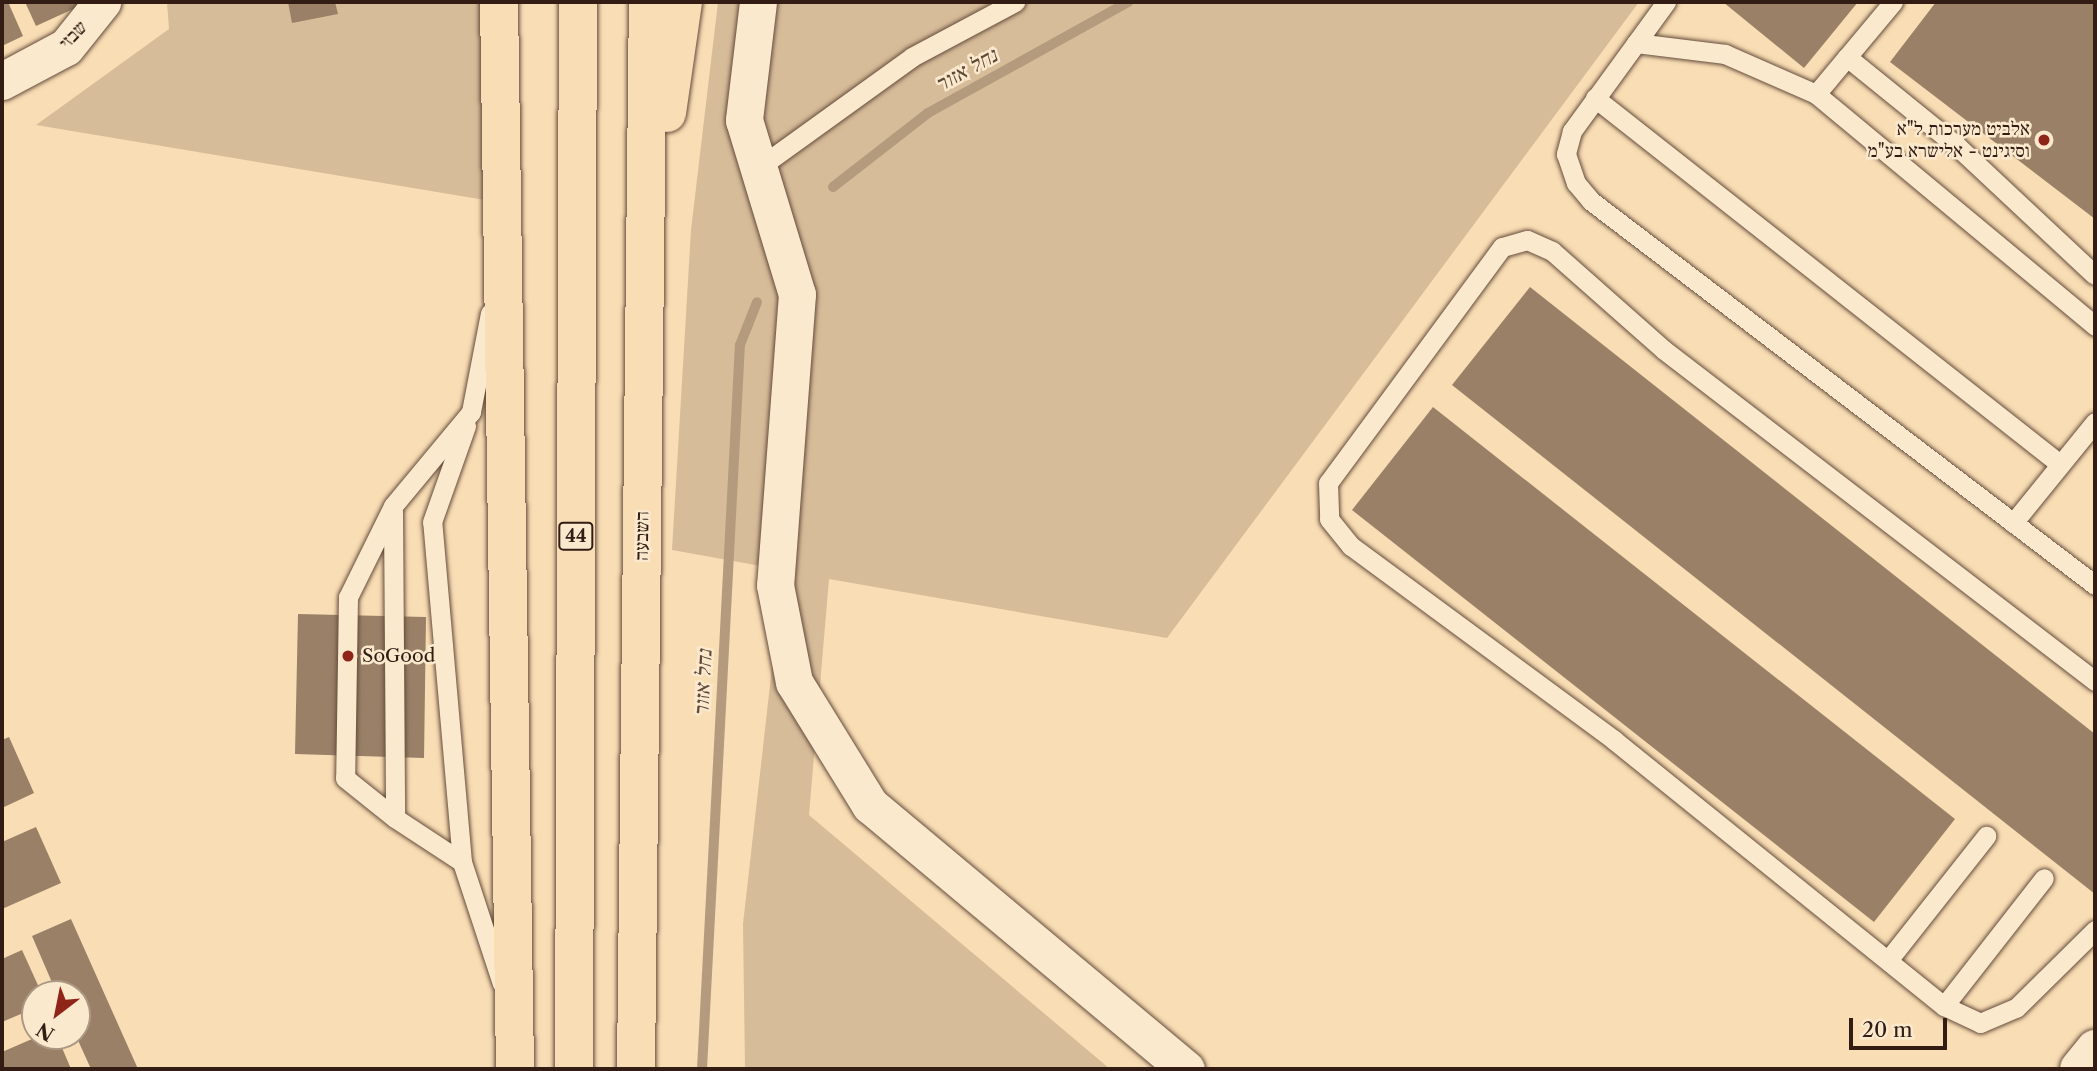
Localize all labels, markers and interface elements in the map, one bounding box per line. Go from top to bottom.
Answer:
street label: שבזי [54,16,92,54]
water label: נחל אזור [931,43,1001,97]
place label: אלביט מערכות ל"א וסיגינט - אלישרא בע"מ [1868,118,2030,162]
marker: אלביט מערכות ל"א וסיגינט - אלישרא בע"מ [2036,132,2052,148]
street label: השבעה [630,511,654,561]
road number: 44 [557,522,595,550]
place label: SoGood [362,645,435,667]
marker: SoGood [340,648,356,664]
water label: נחל אזור [689,649,717,717]
north arrow [21,980,91,1050]
scale bar [1852,1004,1950,1048]
text: N [33,1017,59,1046]
text: 20 m [1862,1017,1913,1042]

